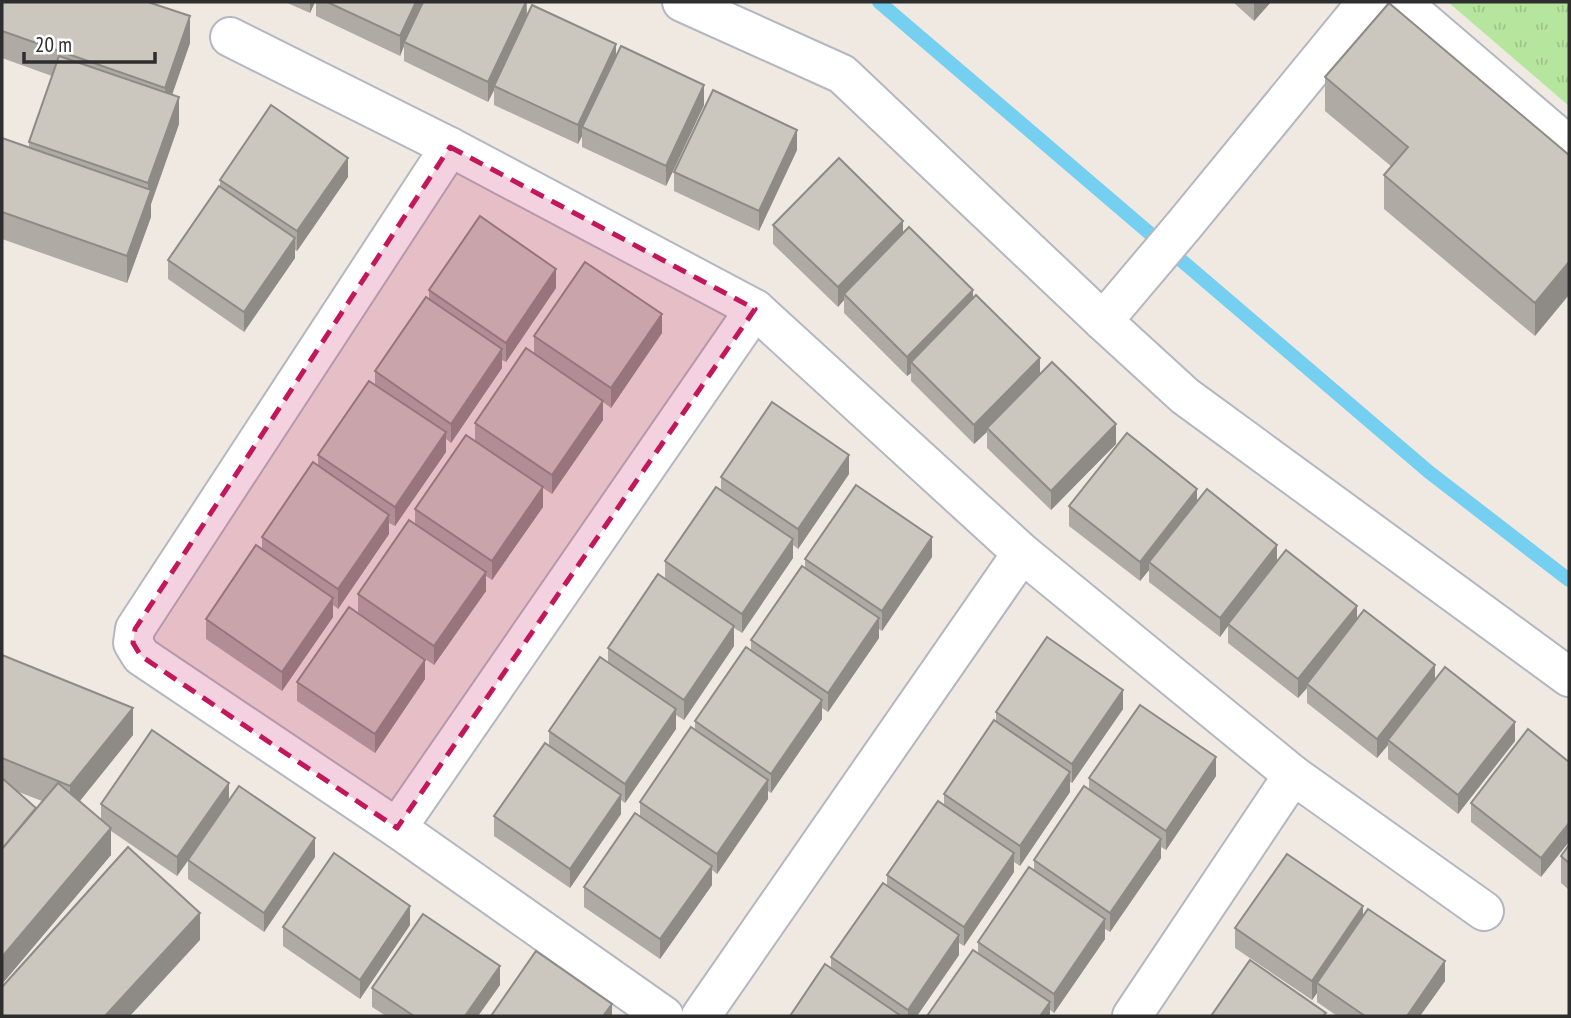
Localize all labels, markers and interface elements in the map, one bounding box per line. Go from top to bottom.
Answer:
scale bar [24,21,156,65]
text: 20 m [35,31,72,58]

